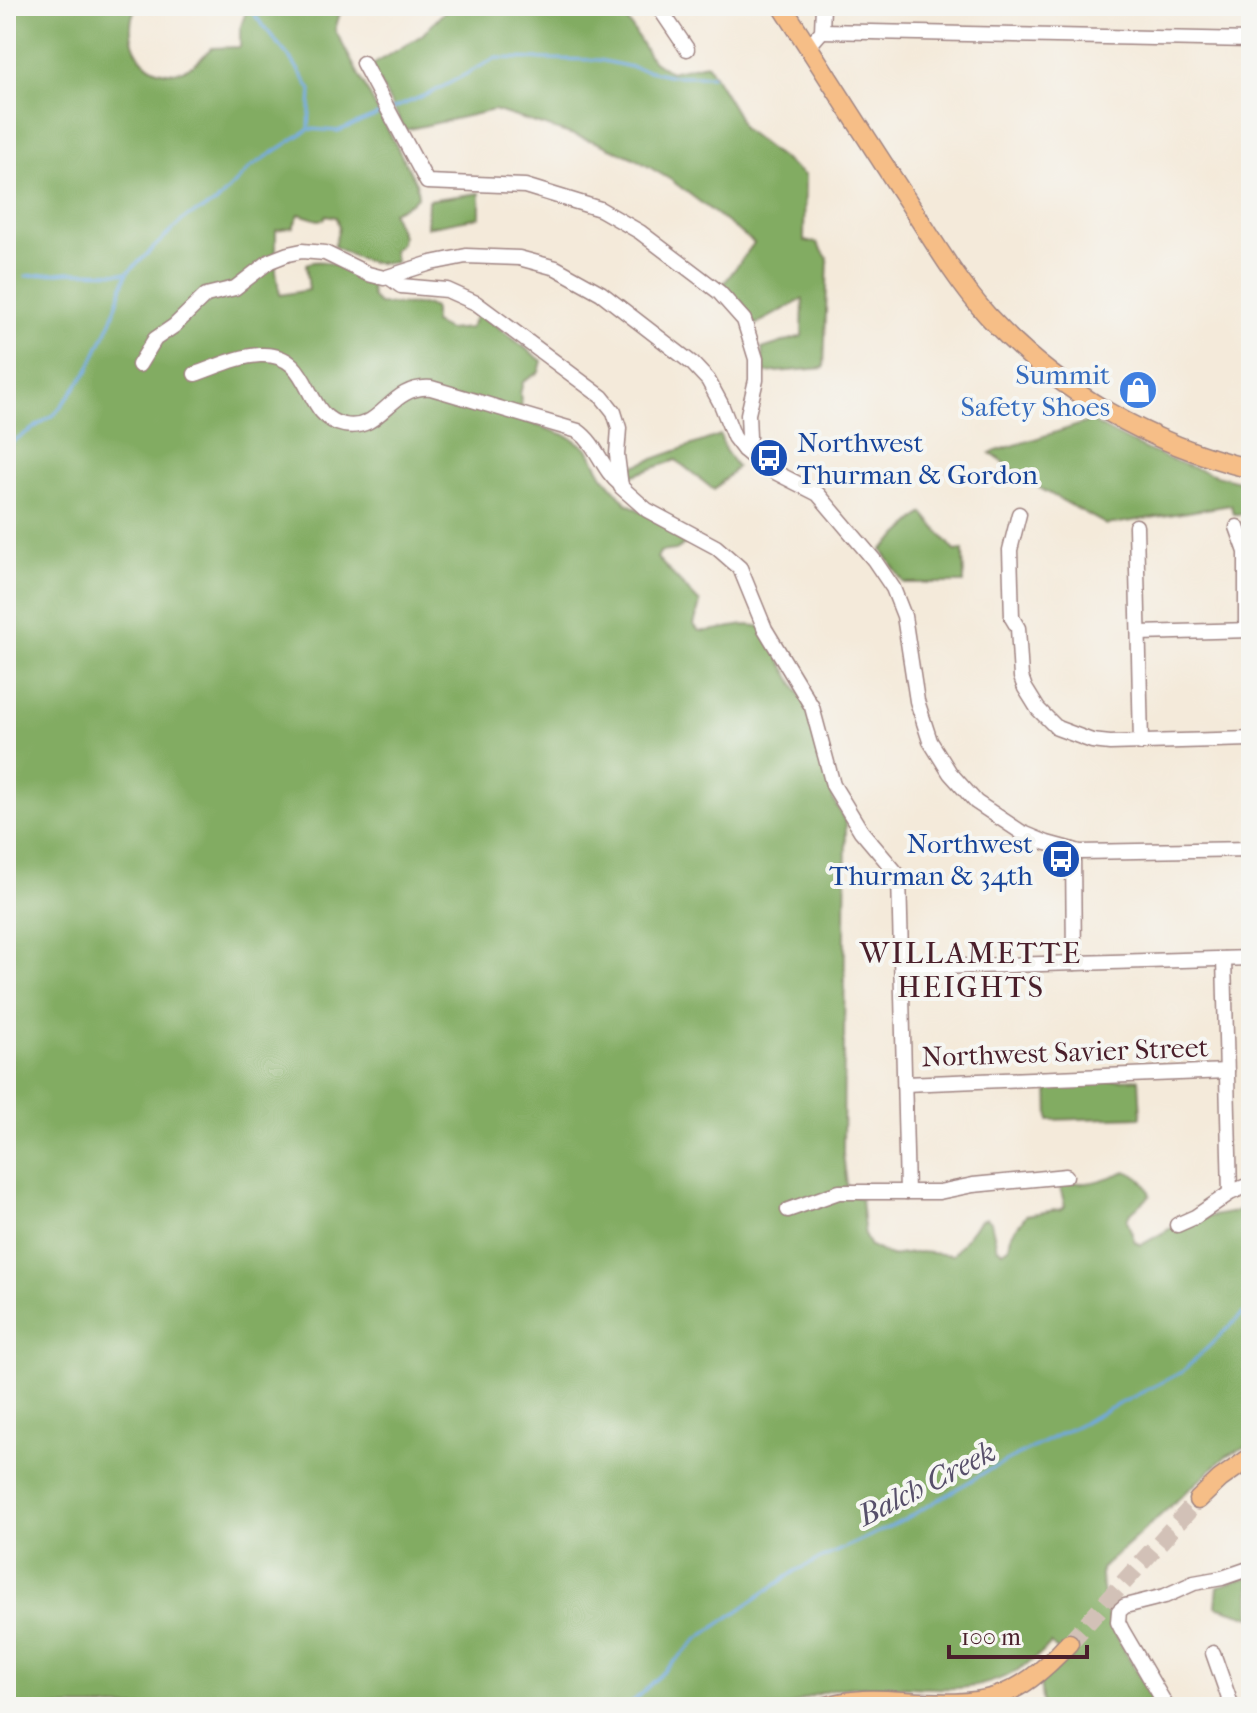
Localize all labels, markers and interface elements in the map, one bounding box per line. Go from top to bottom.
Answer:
place label: Summit Safety Shoes [961,358,1110,423]
shop icon: Summit Safety Shoes [1117,369,1159,411]
place label: Northwest Thurman & Gordon [797,426,1038,491]
bus stop icon: Northwest Thurman & Gordon [748,437,790,479]
place label: Northwest Thurman & 34th [829,827,1033,892]
bus stop icon: Northwest Thurman & 34th [1040,838,1082,880]
district label: WILLAMETTE HEIGHTS [859,936,1082,1005]
street label: Northwest Savier Street [921,1031,1209,1073]
water label: Balch Creek [850,1434,1002,1535]
scale bar [949,1609,1087,1659]
text: 100 m [961,1623,1021,1651]

